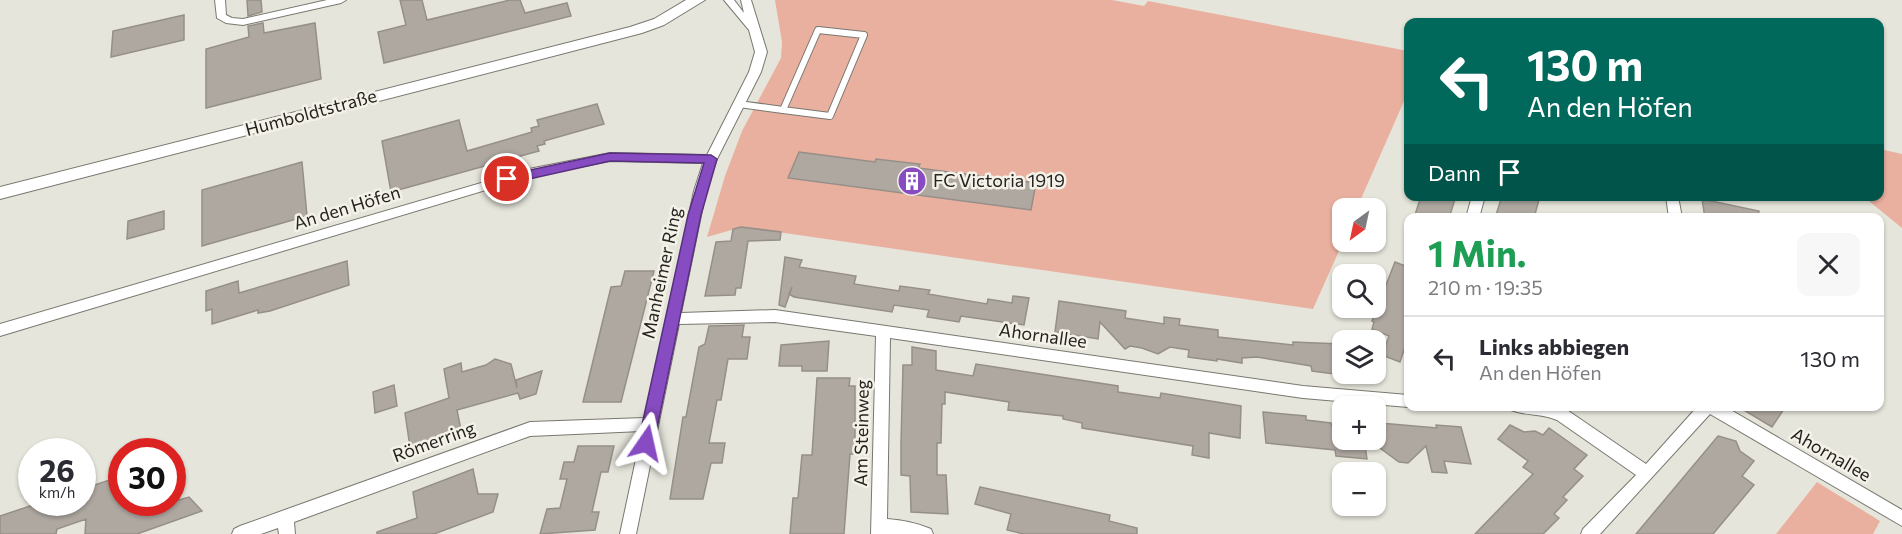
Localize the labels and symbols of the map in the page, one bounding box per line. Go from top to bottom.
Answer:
street label: Humboldtstraße [243,84,379,140]
pin [481,153,532,204]
building icon: FC Victoria 1919 [896,165,928,197]
place label: FC Victoria 1919 [933,169,1065,191]
street label: An den Höfen [291,180,403,234]
north arrow [1332,198,1386,252]
street label: Manheimer Ring [636,205,686,341]
street label: Ahornallee [998,318,1089,352]
street label: Am Steinweg [849,379,873,487]
position arrow [614,411,678,475]
street label: Römerring [389,416,478,466]
street label: Ahornallee [1788,422,1875,486]
speed limit sign: 30 [108,438,186,516]

